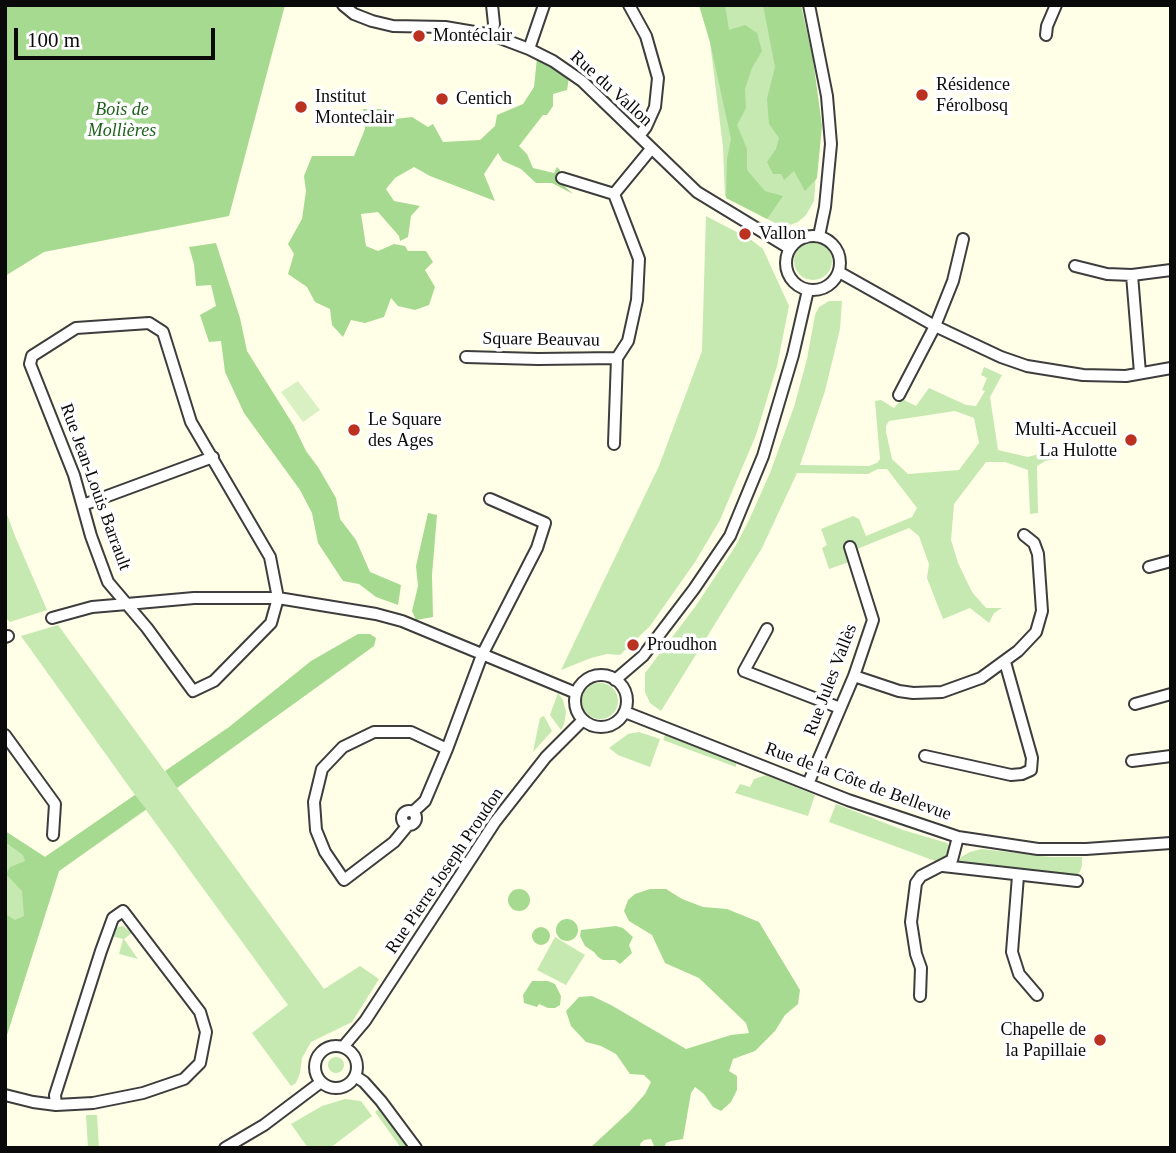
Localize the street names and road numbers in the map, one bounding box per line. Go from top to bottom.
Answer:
street label: Rue du Vallon [566,47,656,131]
street label: Square Beauvau [482,328,600,352]
street label: Rue Jean-Louis Barrault [55,401,135,573]
street label: Rue Jules Vallès [800,621,862,739]
street label: Rue de la Côte de Bellevue [762,738,954,826]
street label: Rue Pierre Joseph Proudon [381,784,509,958]

